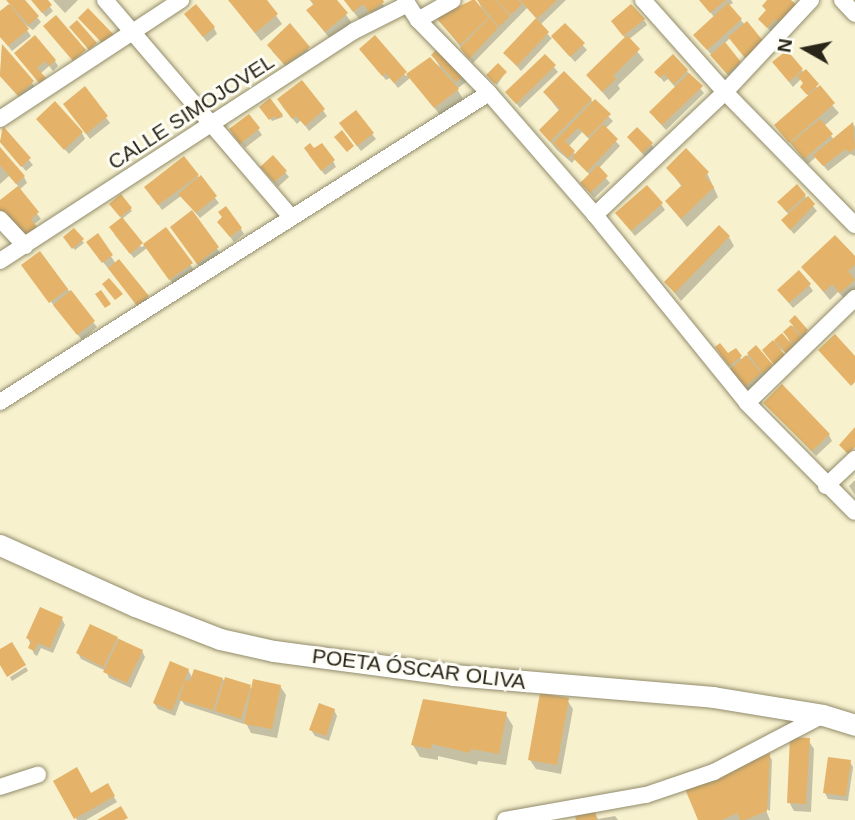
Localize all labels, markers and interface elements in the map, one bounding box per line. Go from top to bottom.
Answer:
north arrow [771,14,841,84]
text: N [773,37,796,54]
street label: CALLE SIMOJOVEL [103,49,279,175]
street label: POETA ÓSCAR OLIVA [310,643,528,695]

